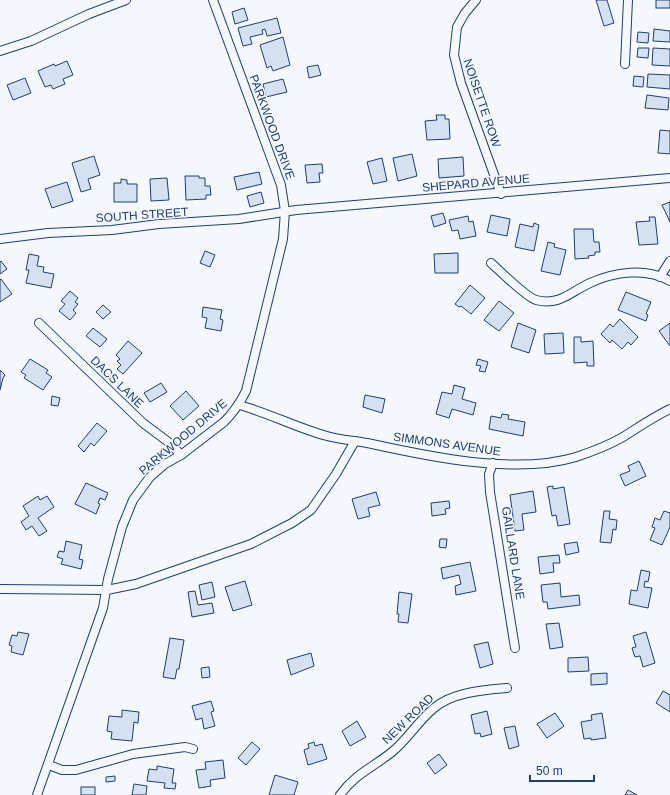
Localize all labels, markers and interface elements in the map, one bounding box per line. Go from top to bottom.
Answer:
street label: NOISETTE ROW [460,57,504,150]
street label: PARKWOOD DRIVE [247,73,297,181]
street label: SHEPARD AVENUE [421,171,531,195]
street label: SOUTH STREET [95,205,189,225]
street label: DACS LANE [88,353,146,411]
street label: PARKWOOD DRIVE [136,396,230,478]
street label: SIMMONS AVENUE [392,430,502,458]
street label: GAILLARD LANE [499,505,527,601]
street label: NEW ROAD [379,691,437,747]
scale bar [530,757,594,783]
text: 50 m [536,764,563,778]

